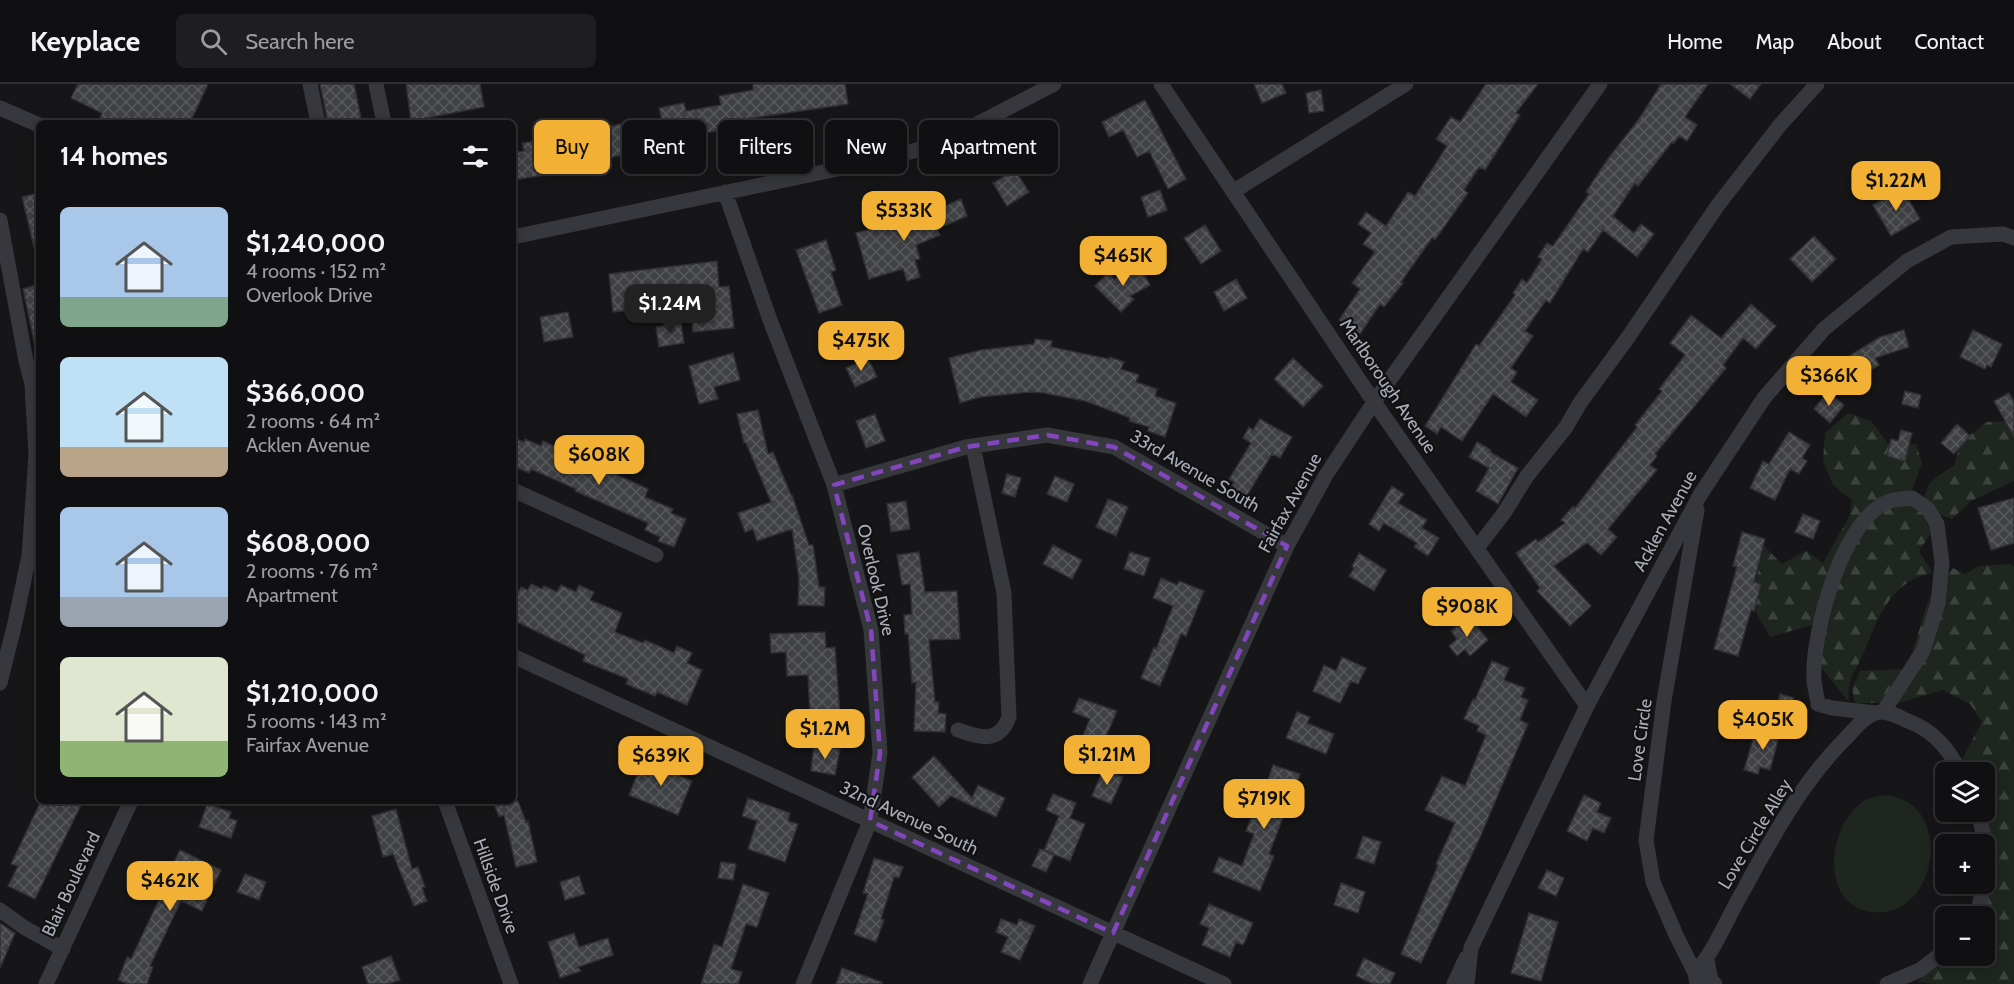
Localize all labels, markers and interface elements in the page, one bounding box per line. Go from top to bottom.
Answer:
search box [176,14,596,68]
text: Keyplace [30,24,140,58]
icon: search [197,25,230,58]
text: Search here [245,28,355,55]
text: Home [1667,29,1723,54]
text: Map [1756,29,1794,54]
text: About [1827,29,1881,54]
text: Contact [1914,29,1984,54]
chip: Buy [534,120,610,174]
chip: Rent [622,120,706,174]
chip: Filters [718,120,813,174]
chip: New [825,120,907,174]
chip: Apartment [919,120,1058,174]
text: 14 homes [60,140,168,172]
icon: filters [459,140,492,173]
pin: $1.22M [1847,161,1945,212]
text: $1.22M [1865,168,1927,192]
pin: $533K [862,191,946,242]
text: $533K [876,198,932,222]
text: $1,240,000 [246,227,386,259]
icon: home [108,231,180,303]
pin: $465K [1081,236,1165,287]
text: $465K [1094,243,1152,267]
text: 4 rooms · 152 m² [246,259,386,283]
text: Overlook Drive [246,283,373,307]
pin: $1.24M [621,284,719,335]
text: $1.24M [638,291,702,315]
street label: Marlborough Avenue [1335,315,1441,457]
pin: $475K [819,321,903,372]
text: $475K [832,328,890,352]
pin: $366K [1787,356,1871,407]
text: $366K [1800,363,1858,387]
text: $366,000 [246,377,365,409]
icon: home [108,381,180,453]
text: 2 rooms · 64 m² [246,409,380,433]
street label: 33rd Avenue South [1126,425,1264,517]
text: Acklen Avenue [246,433,370,457]
pin: $608K [557,435,641,486]
text: $608K [568,442,630,466]
street label: Fairfax Avenue [1254,449,1326,557]
street label: Acklen Avenue [1628,467,1702,575]
street label: Overlook Drive [852,522,900,638]
text: $608,000 [246,527,371,559]
icon: home [108,531,180,603]
text: 2 rooms · 76 m² [246,559,378,583]
text: Apartment [246,583,338,607]
pin: $908K [1425,587,1509,638]
text: $908K [1436,594,1498,618]
text: $1,210,000 [246,677,379,709]
icon: home [108,681,180,753]
street label: Love Circle [1623,697,1657,783]
pin: $405K [1721,700,1805,751]
text: $405K [1732,707,1794,731]
text: 5 rooms · 143 m² [246,709,387,733]
pin: $1.2M [783,709,867,760]
text: $1.2M [800,716,850,740]
text: Fairfax Avenue [246,733,369,757]
pin: $1.21M [1058,735,1156,786]
pin: $639K [619,736,703,787]
text: $1.21M [1078,742,1136,766]
text: $639K [632,743,690,767]
map controls [1935,762,1995,966]
button: layers [1935,762,1995,822]
street label: Love Circle Alley [1713,775,1797,893]
street label: 32nd Avenue South [836,776,982,860]
pin: $719K [1222,779,1306,830]
text: $719K [1238,786,1290,810]
street label: Blair Boulevard [37,828,105,940]
button: + [1935,834,1995,894]
street label: Hillside Drive [469,835,523,937]
pin: $462K [128,861,212,912]
text: $462K [141,868,199,892]
button: − [1935,906,1995,966]

